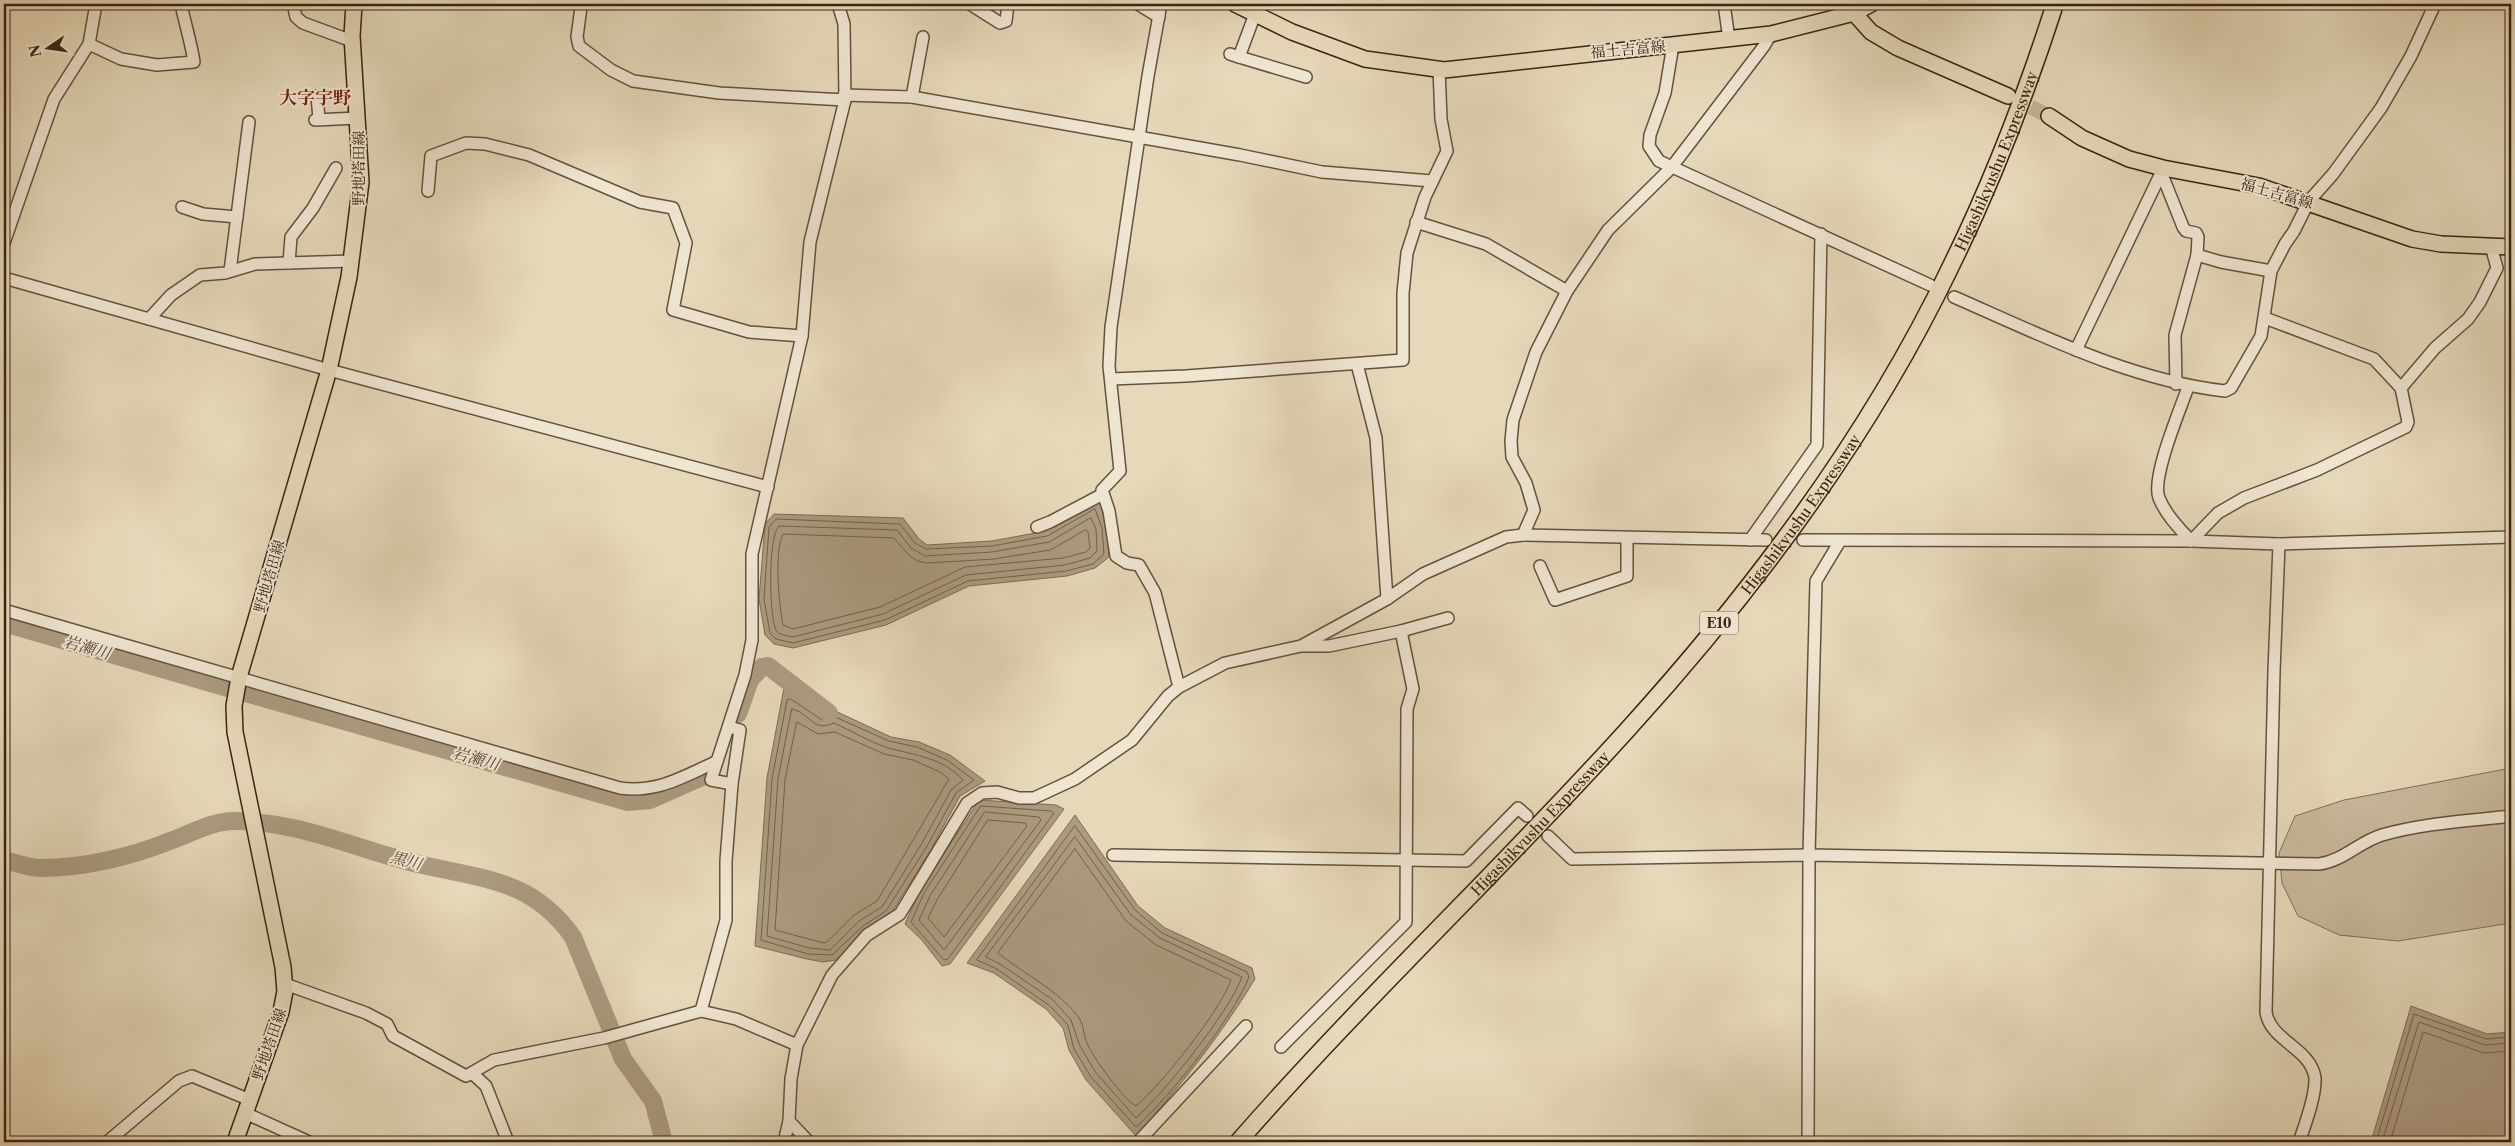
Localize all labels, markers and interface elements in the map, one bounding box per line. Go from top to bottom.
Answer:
north arrow [22,22,72,72]
street label: 福土吉富線 [1590,36,1666,62]
text: N [25,43,45,59]
street label: Higashikyushu Expressway [1950,68,2041,254]
district label: 大字宇野 [279,87,352,109]
street label: 野地塔田線 [349,130,368,206]
street label: 福土吉富線 [2238,174,2316,212]
street label: Higashikyushu Expressway [1737,430,1865,598]
street label: 野地塔田線 [250,537,288,615]
road number: E10 [1700,612,1738,634]
water label: 岩瀬川 [61,631,115,664]
water label: 岩瀬川 [450,742,504,775]
street label: Higashikyushu Expressway [1466,746,1613,899]
water label: 黒川 [388,846,426,874]
street label: 野地塔田線 [248,1005,290,1083]

